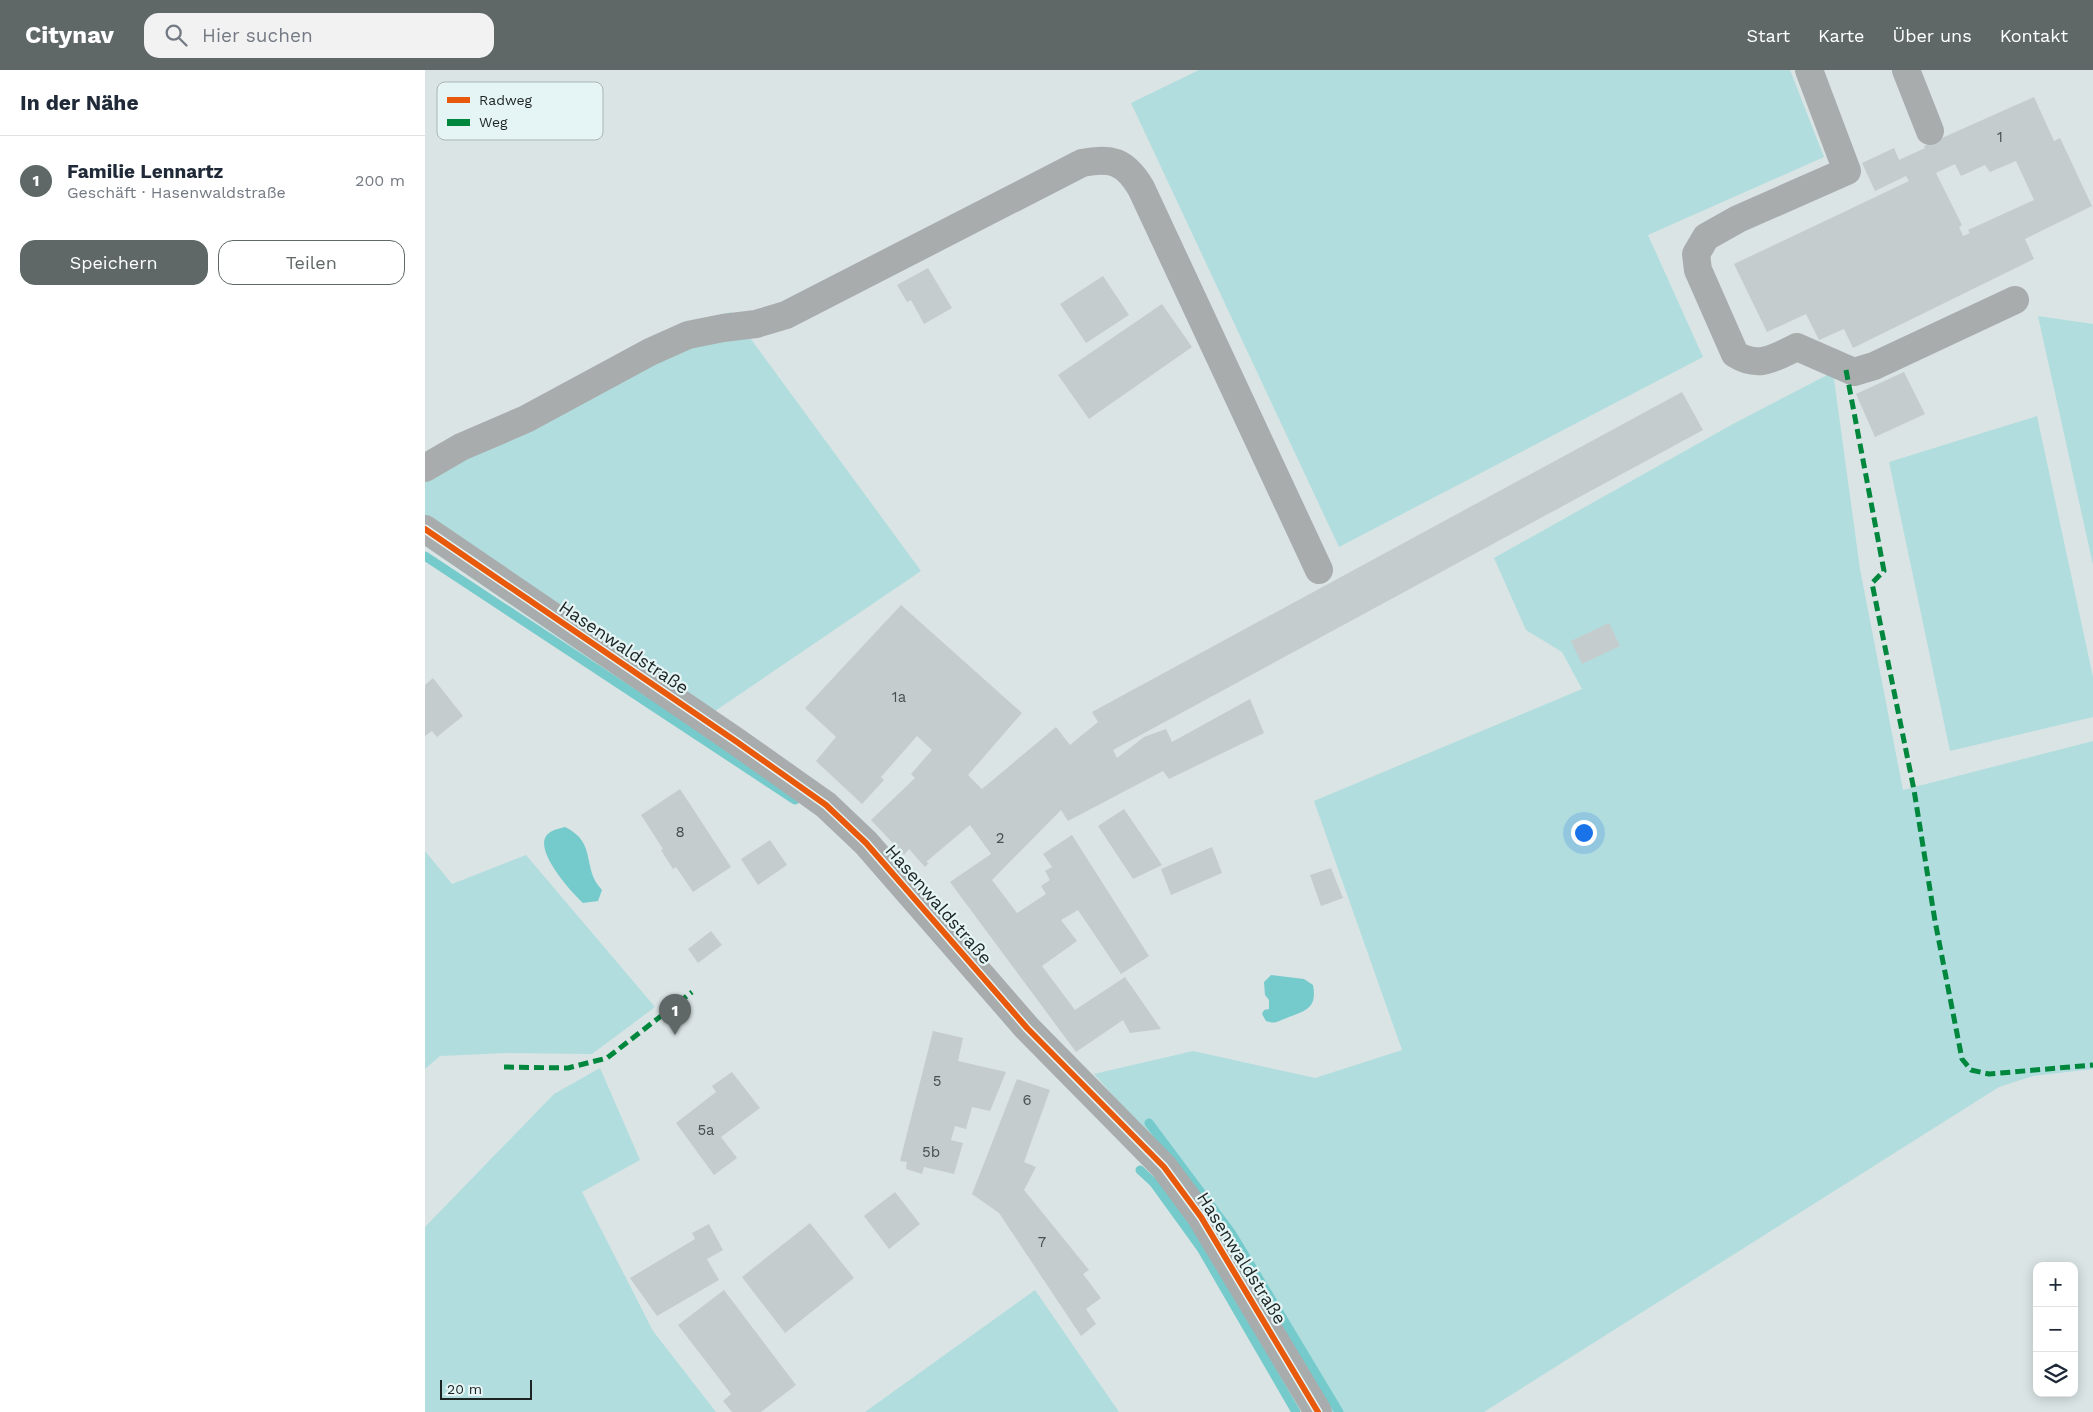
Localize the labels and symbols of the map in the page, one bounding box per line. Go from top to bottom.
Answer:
legend [437,82,603,140]
text: Radweg [479,92,533,108]
text: Weg [479,114,508,130]
house number: 1 [1997,128,2003,146]
street label: Hasenwaldstraße [555,596,693,698]
house number: 1a [892,688,907,706]
your location [1571,820,1597,846]
house number: 8 [675,823,685,841]
house number: 2 [996,829,1004,847]
street label: Hasenwaldstraße [881,840,997,968]
pin: 1 [659,994,691,1035]
house number: 5 [933,1072,941,1090]
house number: 6 [1022,1091,1032,1109]
house number: 5a [697,1121,715,1139]
house number: 5b [922,1143,940,1161]
street label: Hasenwaldstraße [1193,1188,1291,1328]
house number: 7 [1038,1233,1046,1251]
scale bar [440,1377,533,1400]

